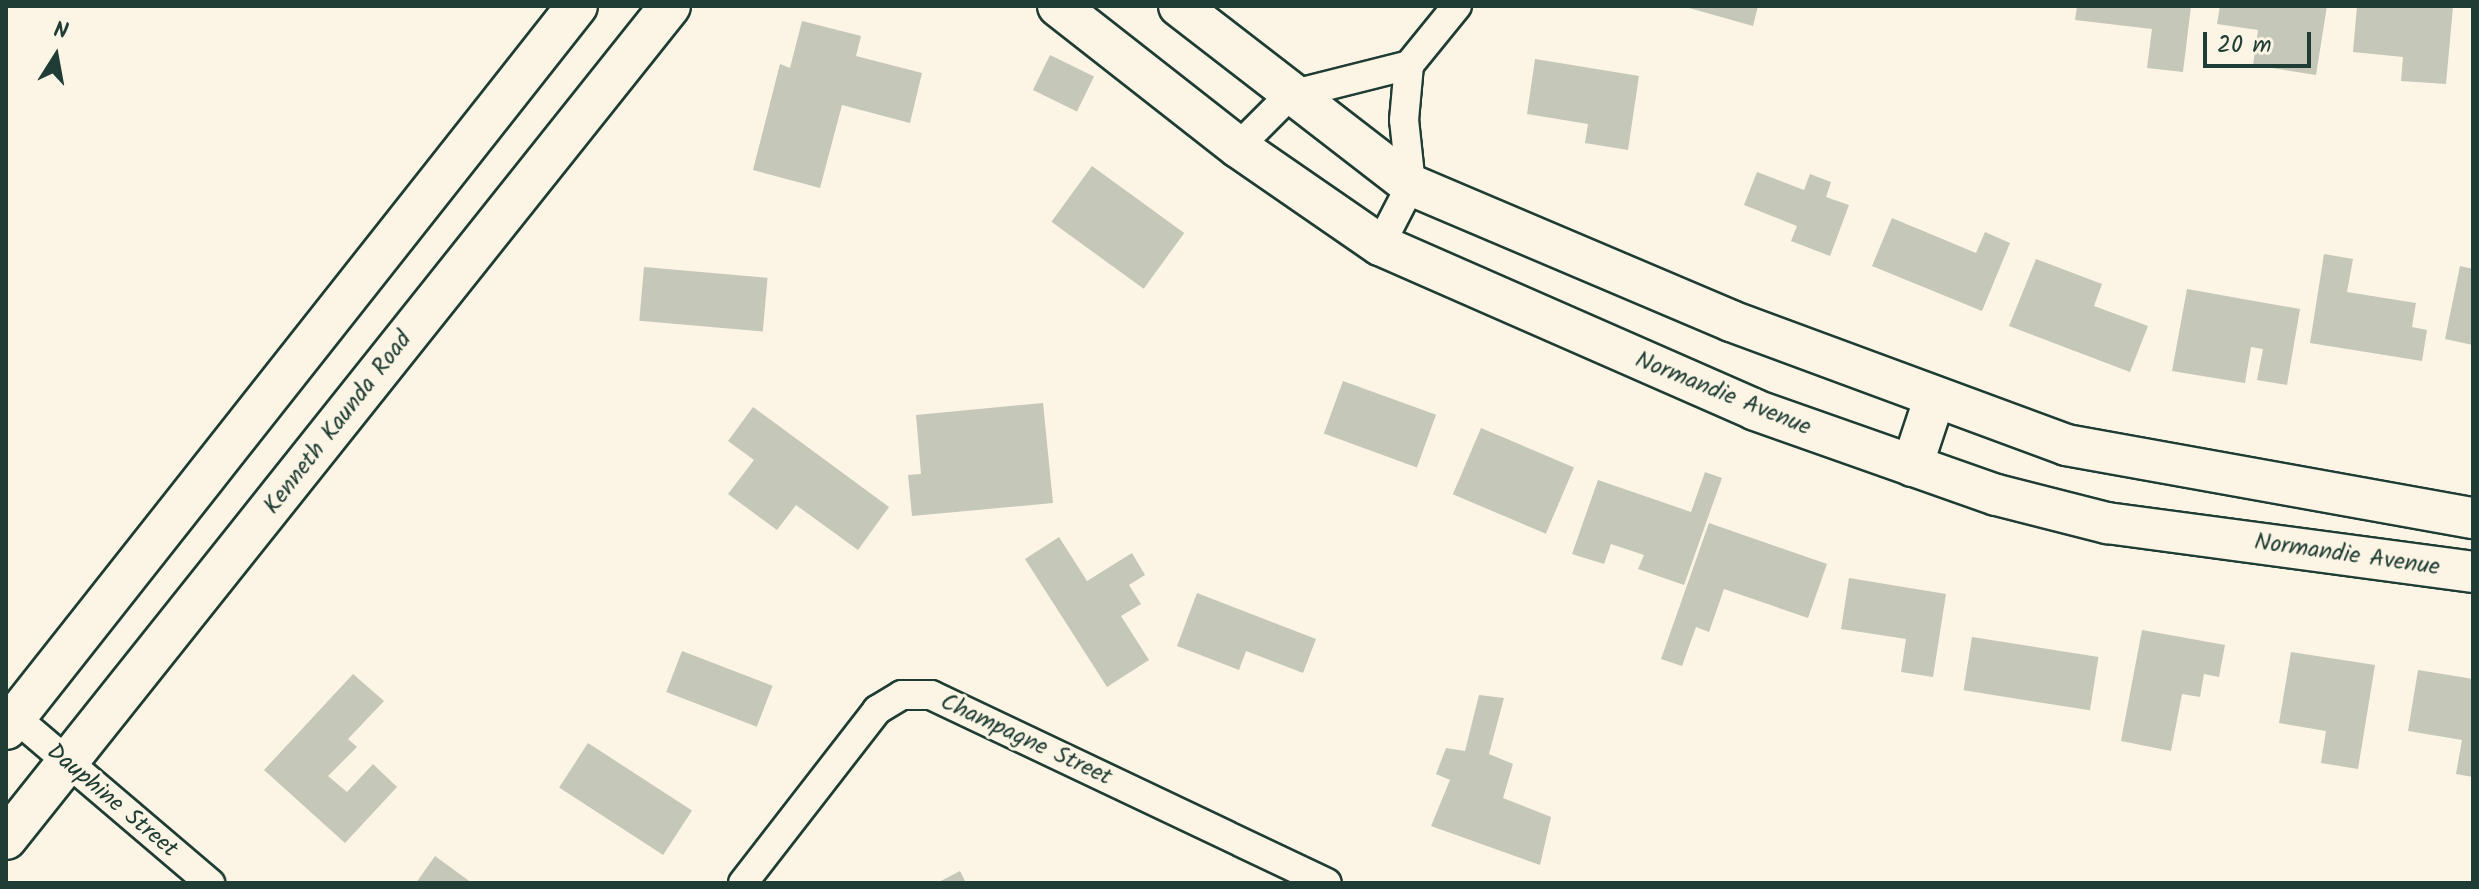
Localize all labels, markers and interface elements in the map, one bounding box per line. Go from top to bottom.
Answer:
text: N [51,13,71,50]
north arrow [16,16,96,96]
scale bar [2207,16,2315,66]
text: 20 m [2217,26,2272,65]
street label: Kenneth Kaunda Road [258,326,418,520]
street label: Normandie Avenue [1631,346,1815,442]
street label: Normandie Avenue [2252,528,2442,582]
street label: Champagne Street [936,688,1116,792]
street label: Dauphine Street [41,738,183,864]

